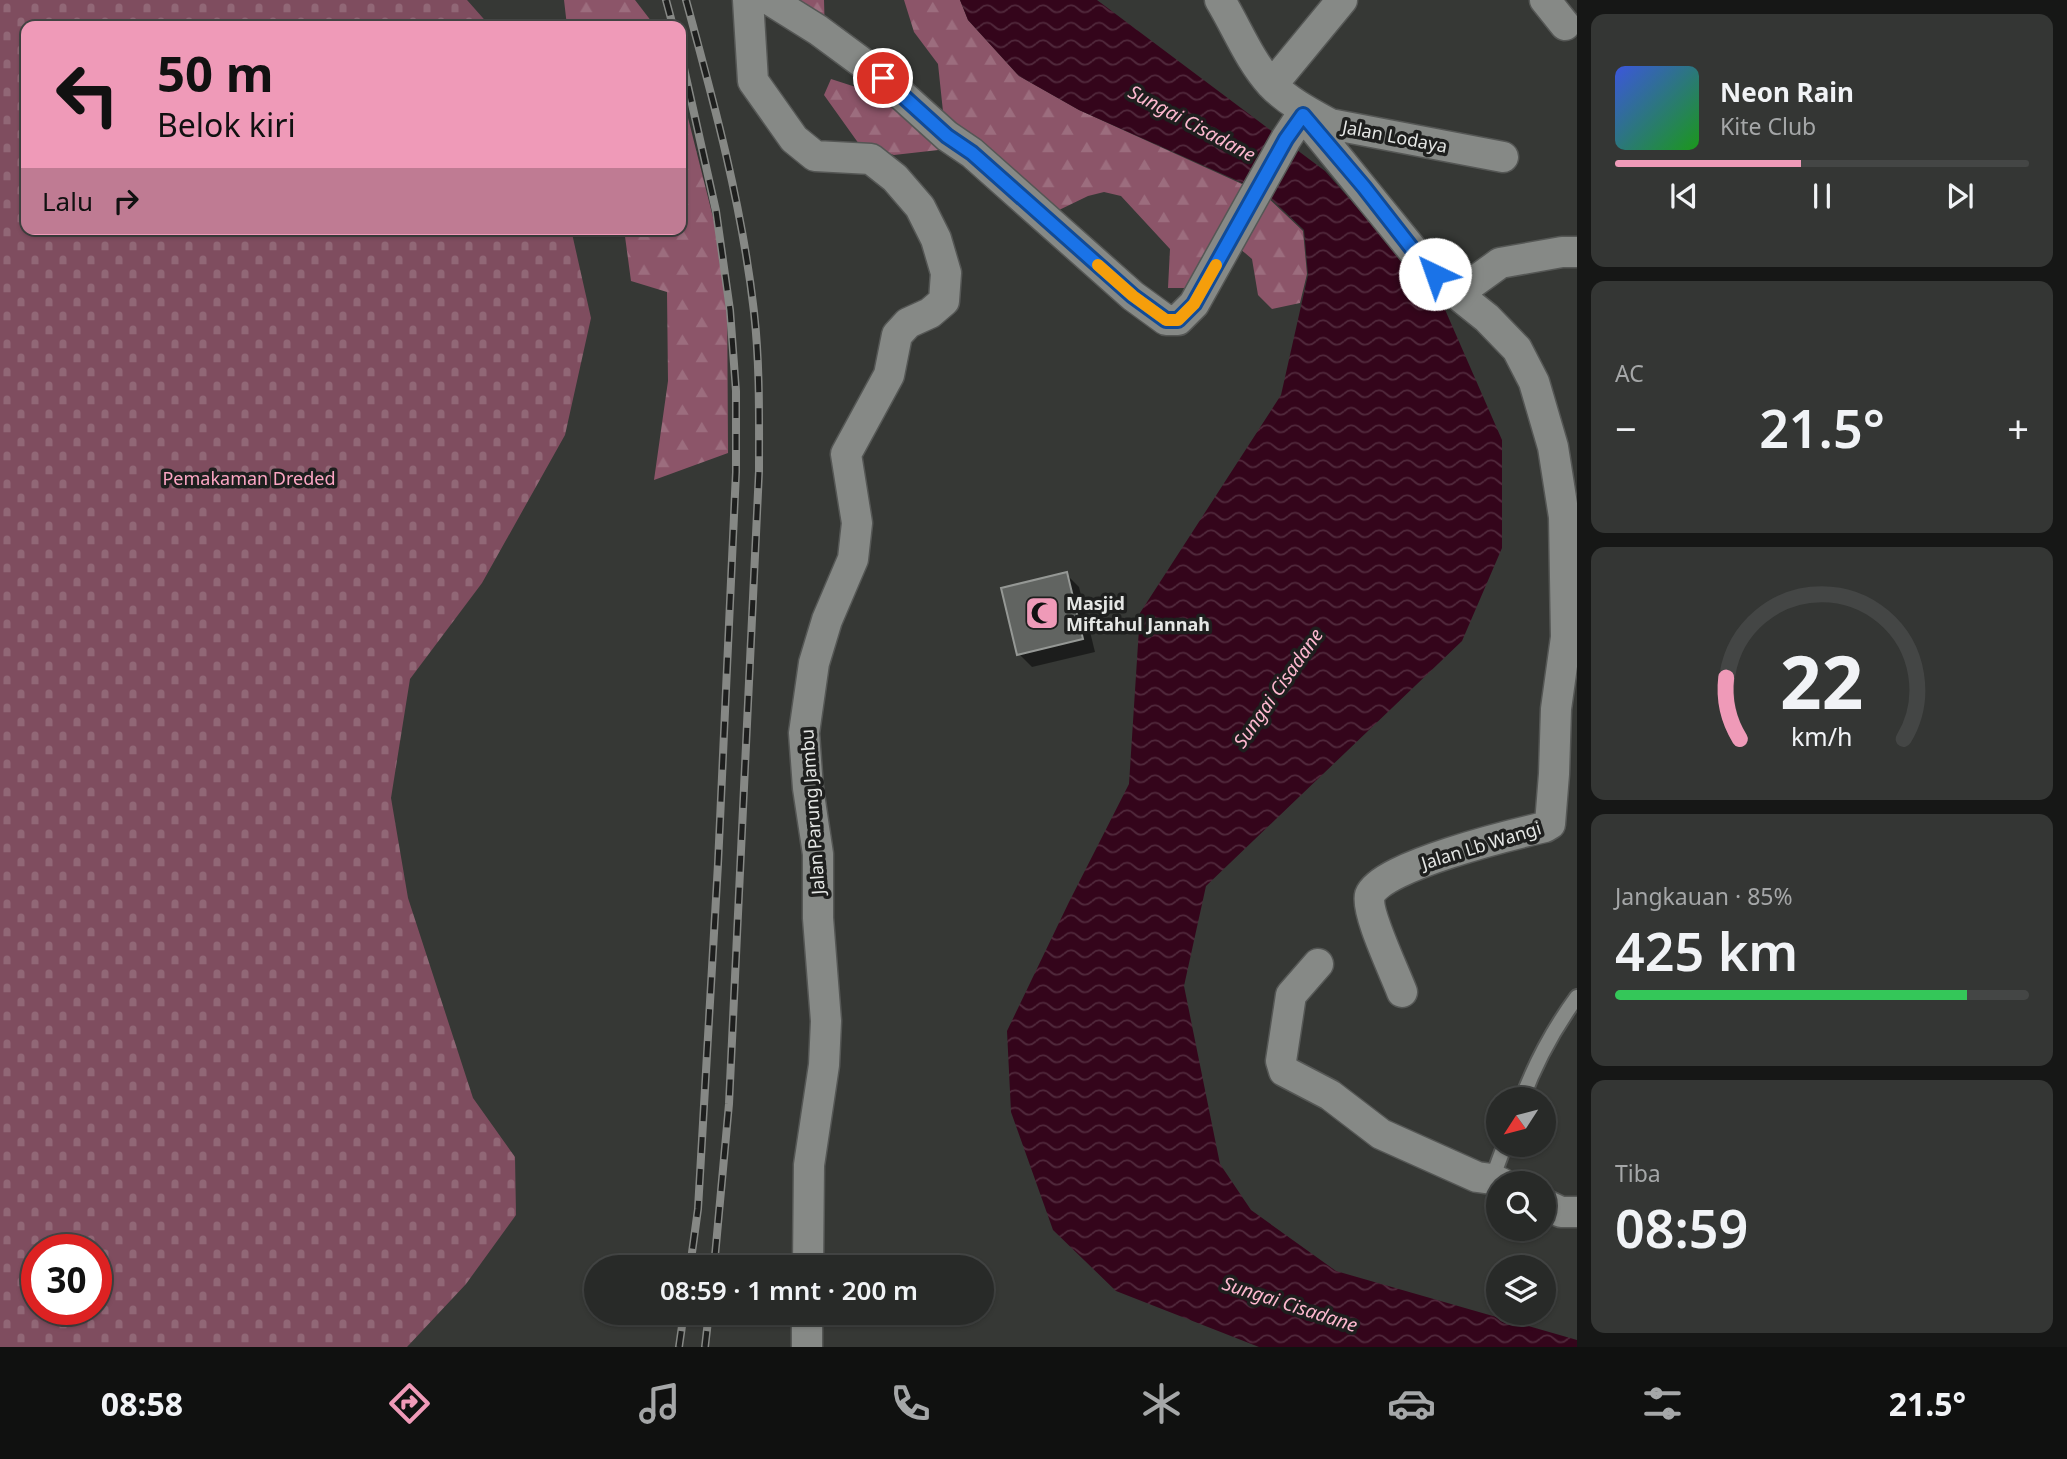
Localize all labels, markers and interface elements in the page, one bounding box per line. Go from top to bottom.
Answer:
text: 50 m [157,40,274,106]
pin [853,48,913,108]
icon: left [42,49,133,140]
icon: arrive [864,59,902,97]
text: Neon Rain [1720,74,1854,110]
water label: Sungai Cisadane [1124,79,1260,167]
text: Belok kiri [157,103,296,146]
text: Kite Club [1720,110,1816,142]
street label: Jalan Lodaya [1339,114,1449,158]
icon: previous [1665,177,1703,215]
icon: pause [1803,177,1841,215]
icon: next [1941,177,1979,215]
icon: right [107,182,145,220]
text: Lalu [42,183,93,219]
position arrow [1398,237,1472,311]
text: AC [1615,357,1644,389]
text: 21.5° [1759,392,1885,463]
text: − [1615,402,1637,454]
text: + [2007,402,2029,454]
park label: Pemakaman Dreded [162,466,336,490]
place label: Masjid Miftahul Jannah [1066,591,1210,636]
mosque icon: Masjid Miftahul Jannah [1023,594,1061,632]
water label: Sungai Cisadane [1227,623,1329,753]
text: 22 [1780,632,1864,731]
text: km/h [1791,719,1853,753]
street label: Jalan Parung Jambu [794,728,830,898]
street label: Jalan Lb Wangi [1416,815,1544,875]
text: Jangkauan · 85% [1615,880,1793,912]
text: 425 km [1615,915,1798,986]
north arrow [1486,1087,1556,1157]
map controls [1486,1087,1556,1325]
text: Tiba [1615,1157,1661,1189]
button: search [1486,1171,1556,1241]
text: 08:59 [1615,1192,1748,1263]
speed limit sign: 30 [21,1234,112,1325]
button: layers [1486,1255,1556,1325]
water label: Sungai Cisadane [1219,1270,1361,1338]
text: 08:59 · 1 mnt · 200 m [660,1272,918,1308]
icon: directions [385,1379,434,1428]
icon: music [635,1379,684,1428]
icon: phone [886,1379,935,1428]
icon: climate [1137,1379,1186,1428]
icon: car [1387,1379,1436,1428]
icon: filters [1638,1379,1687,1428]
text: 08:58 [101,1382,183,1425]
text: 21.5° [1889,1382,1966,1425]

